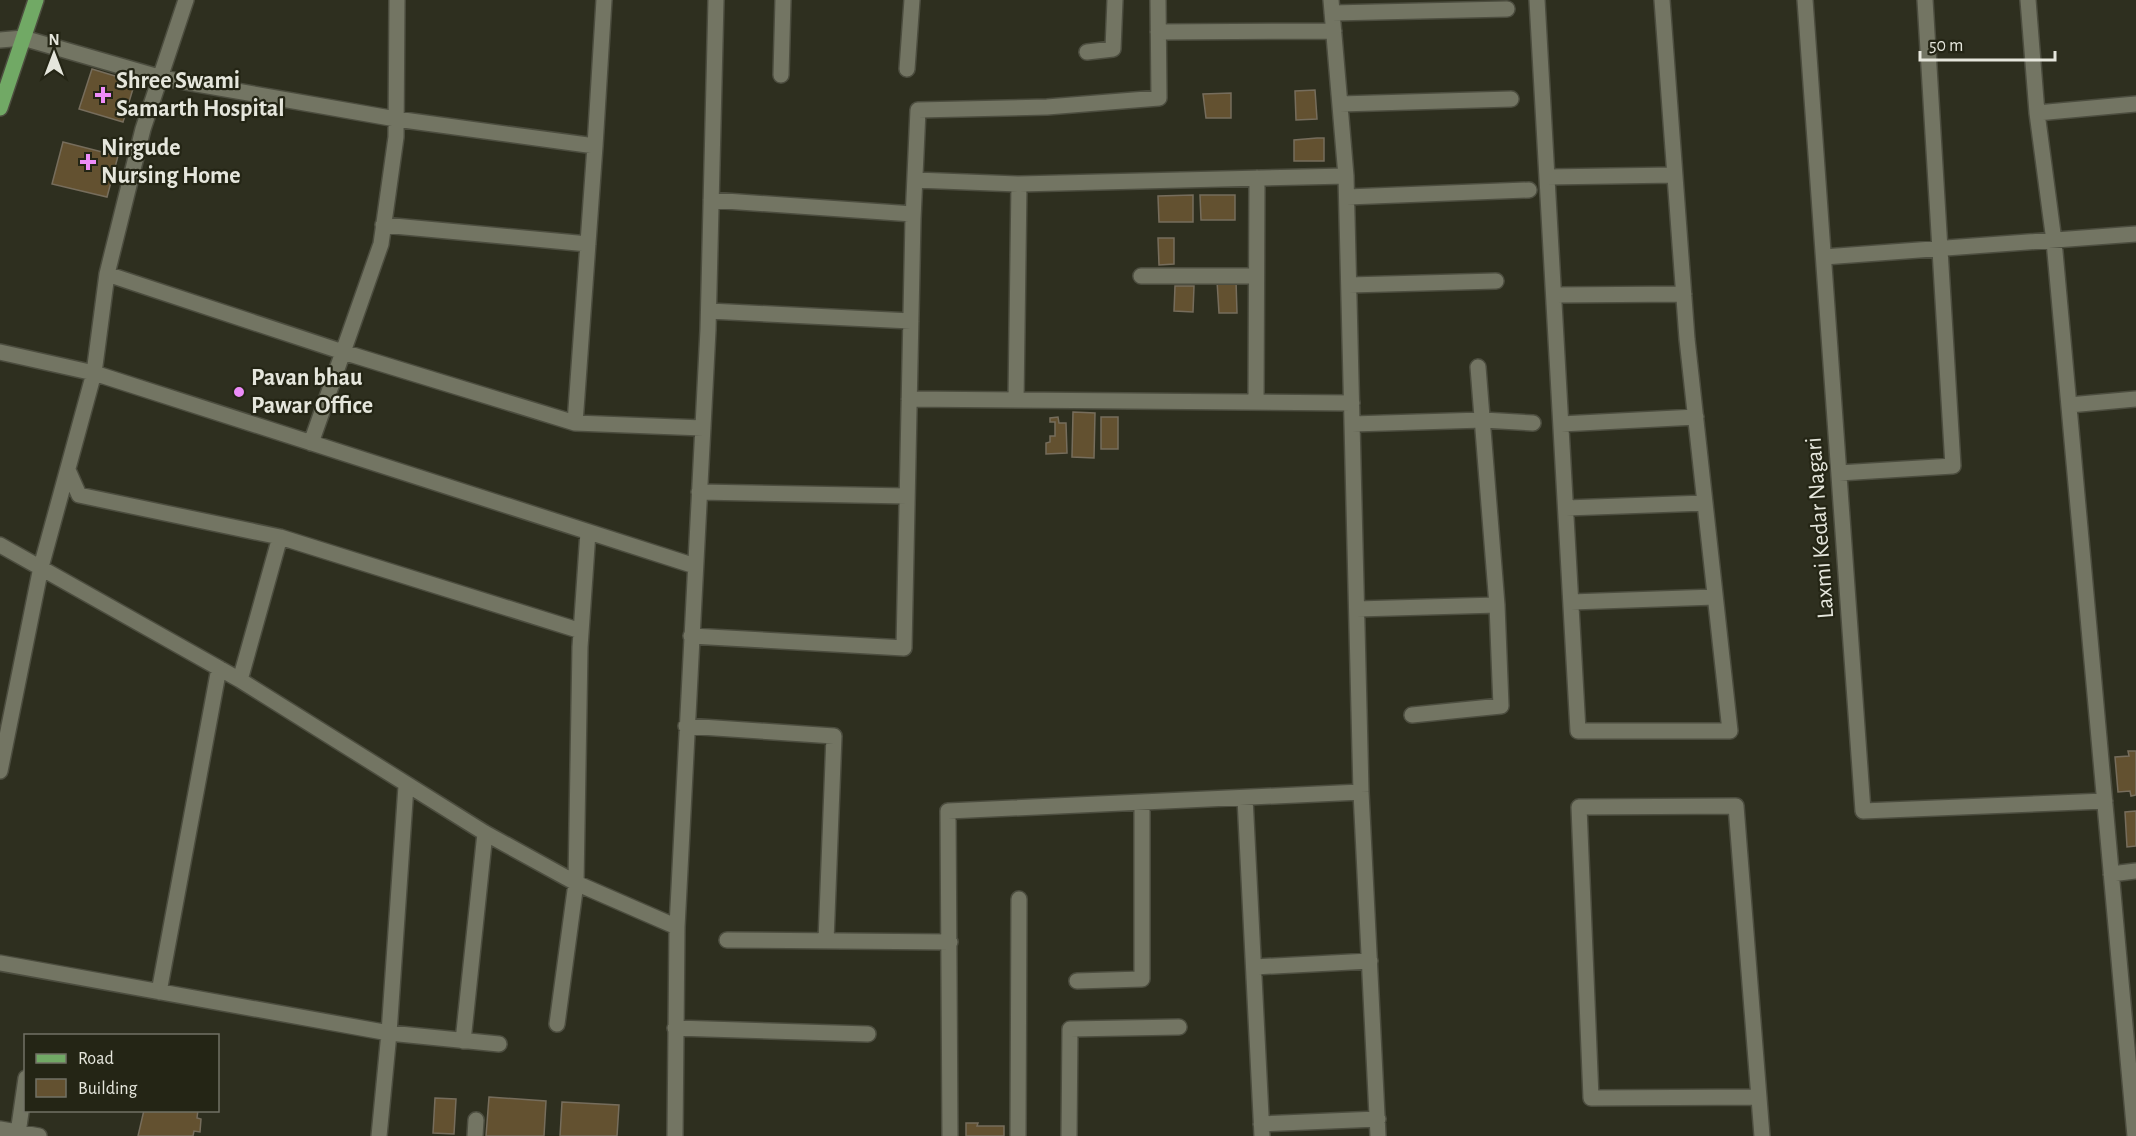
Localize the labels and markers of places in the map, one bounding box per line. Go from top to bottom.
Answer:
place label: Shree Swami Samarth Hospital [116,69,285,121]
marker: Shree Swami Samarth Hospital [94,86,112,104]
place label: Nirgude Nursing Home [101,136,241,188]
marker: Nirgude Nursing Home [79,153,97,171]
place label: Pavan bhau Pawar Office [251,366,373,418]
marker: Pavan bhau Pawar Office [232,385,246,399]

